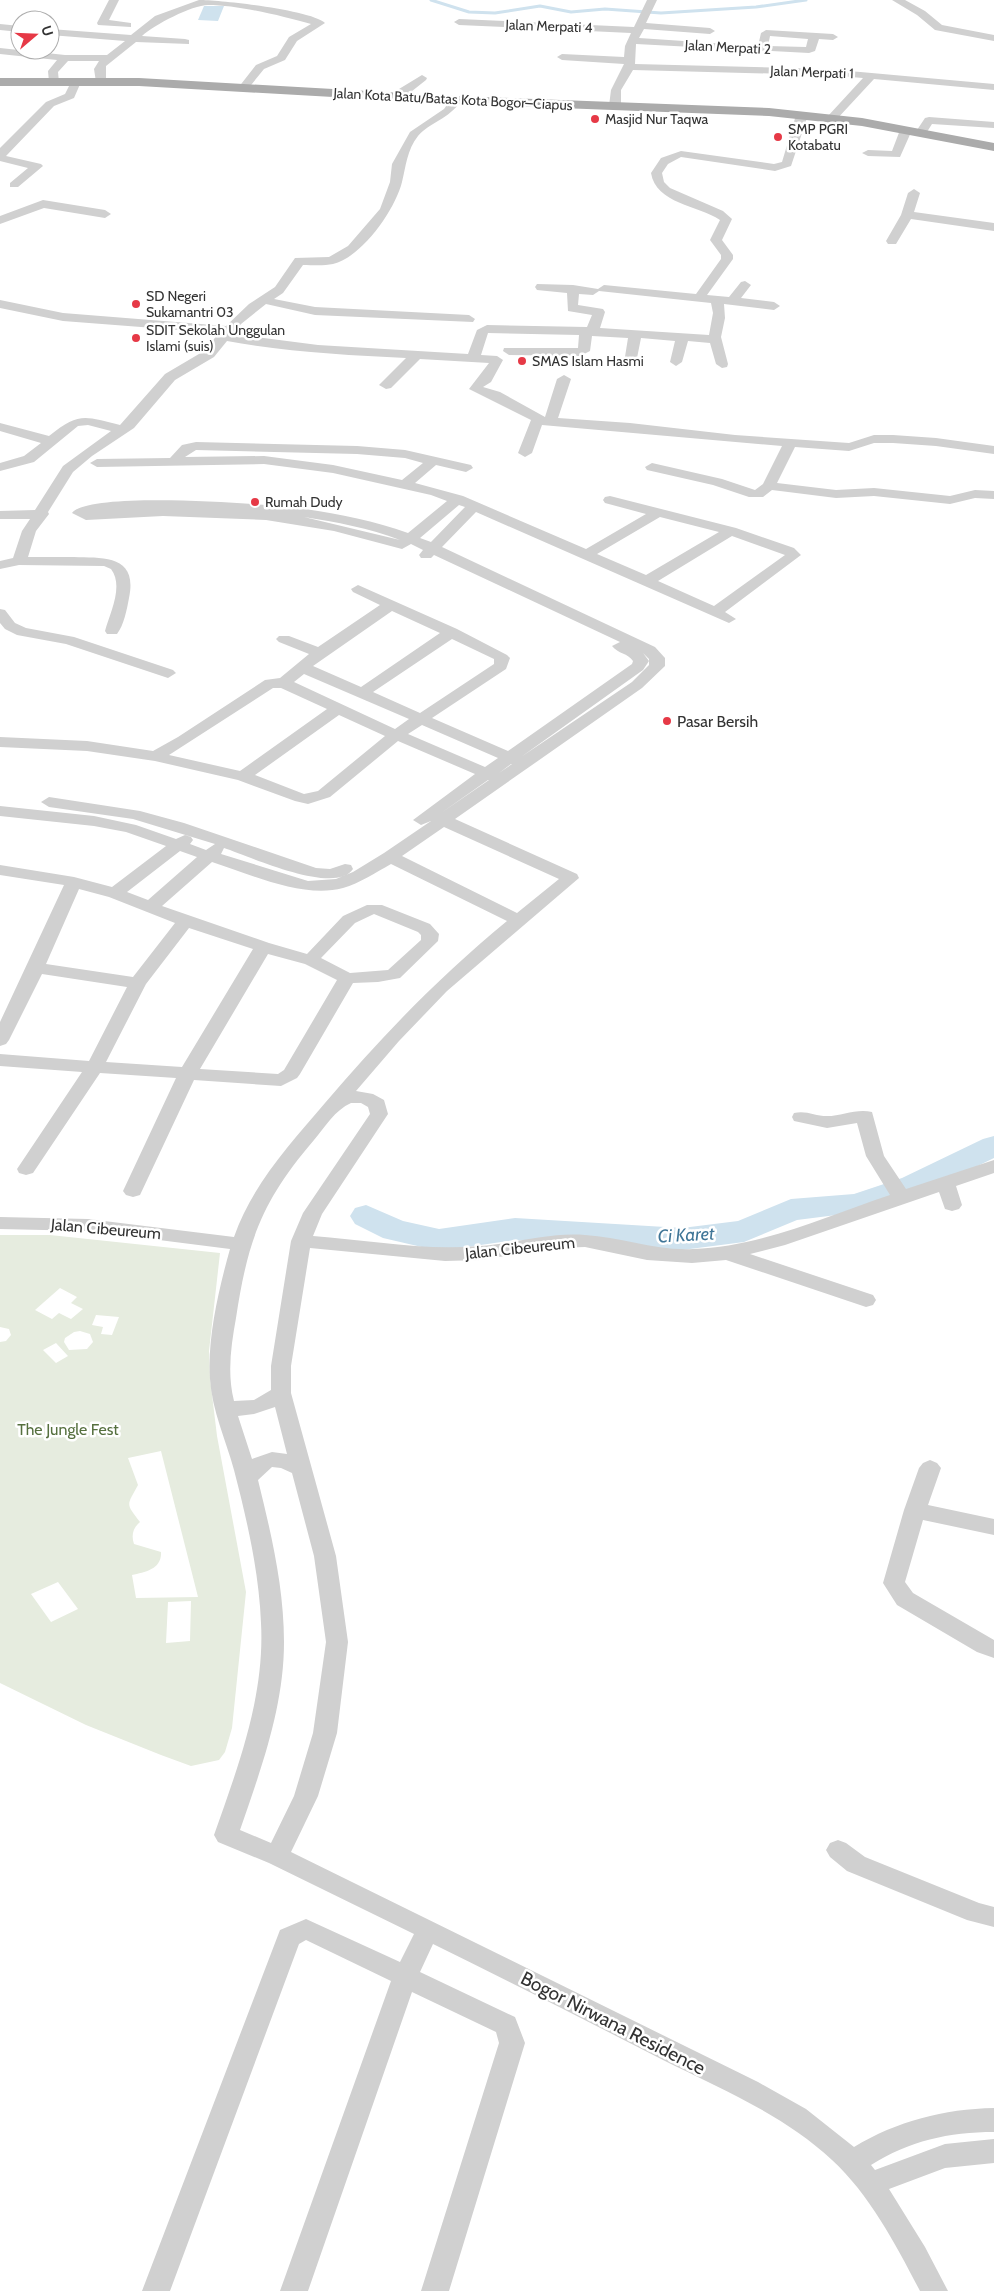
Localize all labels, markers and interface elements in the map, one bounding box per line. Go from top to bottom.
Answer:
north arrow [10,10,60,60]
street label: Jalan Merpati 4 [504,15,593,37]
text: U [37,23,57,38]
street label: Jalan Merpati 2 [683,36,772,58]
street label: Jalan Merpati 1 [769,62,854,82]
street label: Jalan Kota Batu/Batas Kota Bogor–Ciapus [332,84,573,114]
place label: Masjid Nur Taqwa [605,110,708,128]
marker: Masjid Nur Taqwa [589,113,601,125]
place label: SMP PGRI Kotabatu [788,120,848,154]
marker: SMP PGRI Kotabatu [772,131,784,143]
place label: SD Negeri Sukamantri 03 [146,287,234,321]
marker: SD Negeri Sukamantri 03 [130,298,142,310]
place label: SDIT Sekolah Unggulan Islami (suis) [146,321,285,355]
marker: SDIT Sekolah Unggulan Islami (suis) [130,332,142,344]
place label: SMAS Islam Hasmi [532,352,644,370]
marker: SMAS Islam Hasmi [516,355,528,367]
place label: Rumah Dudy [265,493,343,511]
marker: Rumah Dudy [249,496,261,508]
place label: Pasar Bersih [677,712,758,731]
marker: Pasar Bersih [661,715,673,727]
street label: Jalan Cibeureum [49,1215,162,1243]
water label: Ci Karet [657,1223,715,1247]
street label: Jalan Cibeureum [463,1233,576,1263]
park label: The Jungle Fest [17,1420,119,1439]
street label: Bogor Nirwana Residence [517,1966,709,2080]

